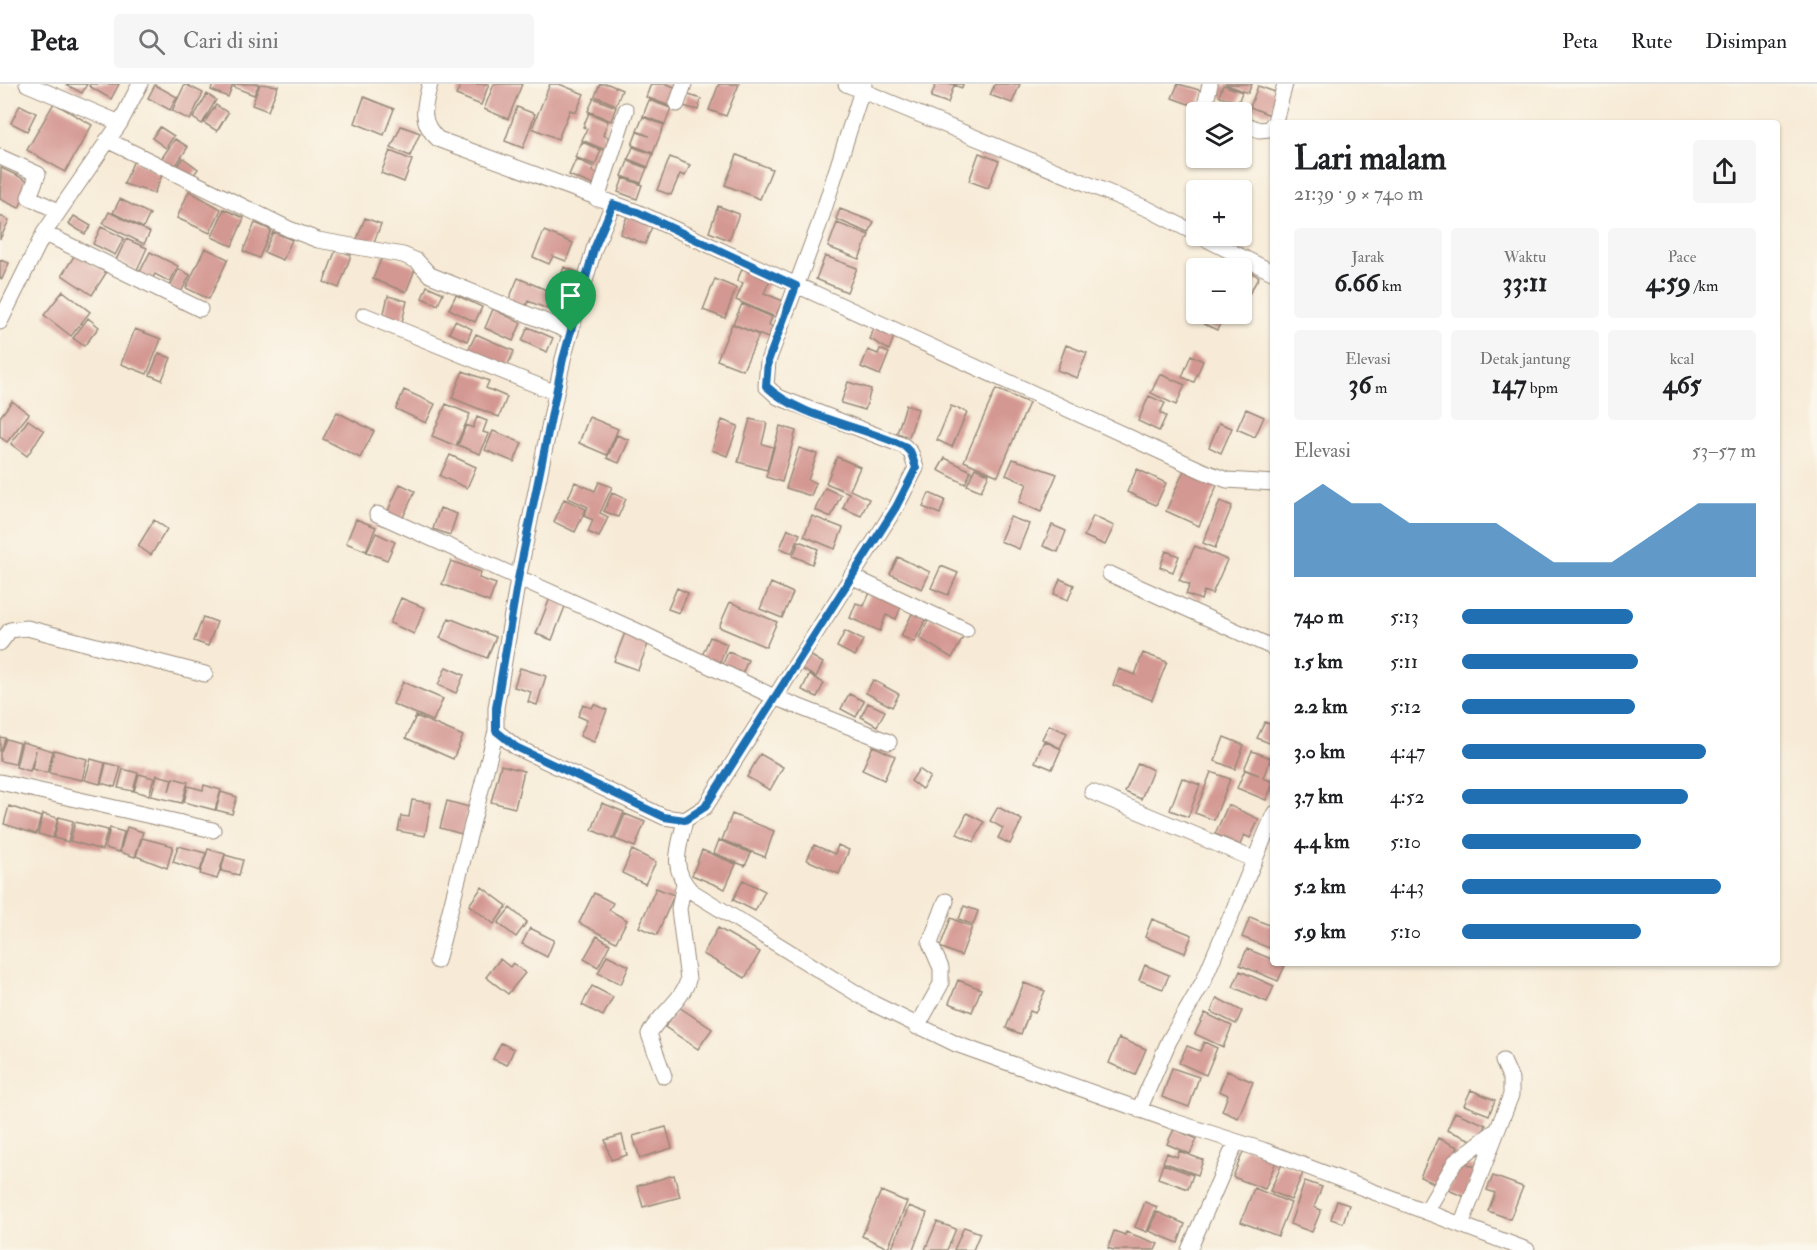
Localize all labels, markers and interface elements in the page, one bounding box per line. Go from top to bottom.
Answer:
search box [114,14,534,68]
text: Peta [30,24,78,59]
icon: search [135,25,168,58]
text: Cari di sini [183,27,279,55]
text: Peta [1562,28,1598,55]
text: Rute [1631,28,1672,55]
text: Disimpan [1705,28,1787,55]
map controls [1186,102,1252,324]
button: layers [1186,102,1252,168]
text: Lari malam [1294,138,1446,179]
button: share [1693,140,1756,203]
button: + [1186,180,1252,246]
text: 21:39 · 9 × 740 m [1294,181,1423,206]
text: Jarak [1352,247,1384,267]
text: Waktu [1504,247,1546,267]
text: Pace [1668,247,1696,267]
button: − [1186,258,1252,324]
text: 6.66 [1334,267,1378,299]
text: 33:11 [1503,267,1547,299]
text: 4:59 [1646,267,1691,299]
pin [545,270,596,332]
text: km [1378,276,1402,296]
text: /km [1691,276,1718,296]
icon: arrive [554,279,587,312]
text: Elevasi [1345,349,1391,369]
text: Detak jantung [1480,349,1570,369]
text: kcal [1670,349,1694,369]
text: 36 [1349,369,1372,401]
text: 147 [1492,369,1526,401]
text: 465 [1663,369,1701,401]
text: m [1372,378,1387,398]
text: bpm [1526,378,1558,398]
text: Elevasi [1294,438,1351,463]
text: 53–57 m [1692,438,1756,463]
text: 740 m [1294,604,1343,629]
text: 5:13 [1390,604,1419,629]
text: 1.5 km [1294,649,1343,674]
text: 5:11 [1390,649,1418,674]
text: 2.2 km [1294,694,1347,719]
text: 5:12 [1390,694,1421,719]
text: 3.0 km [1294,739,1345,764]
text: 4:47 [1390,739,1425,764]
text: 3.7 km [1294,784,1343,809]
text: 4:52 [1390,784,1425,809]
text: 4.4 km [1294,829,1349,854]
text: 5:10 [1390,829,1421,854]
text: 5.2 km [1294,874,1346,899]
text: 4:43 [1390,874,1424,899]
text: 5.9 km [1294,919,1346,944]
text: 5:10 [1390,919,1421,944]

